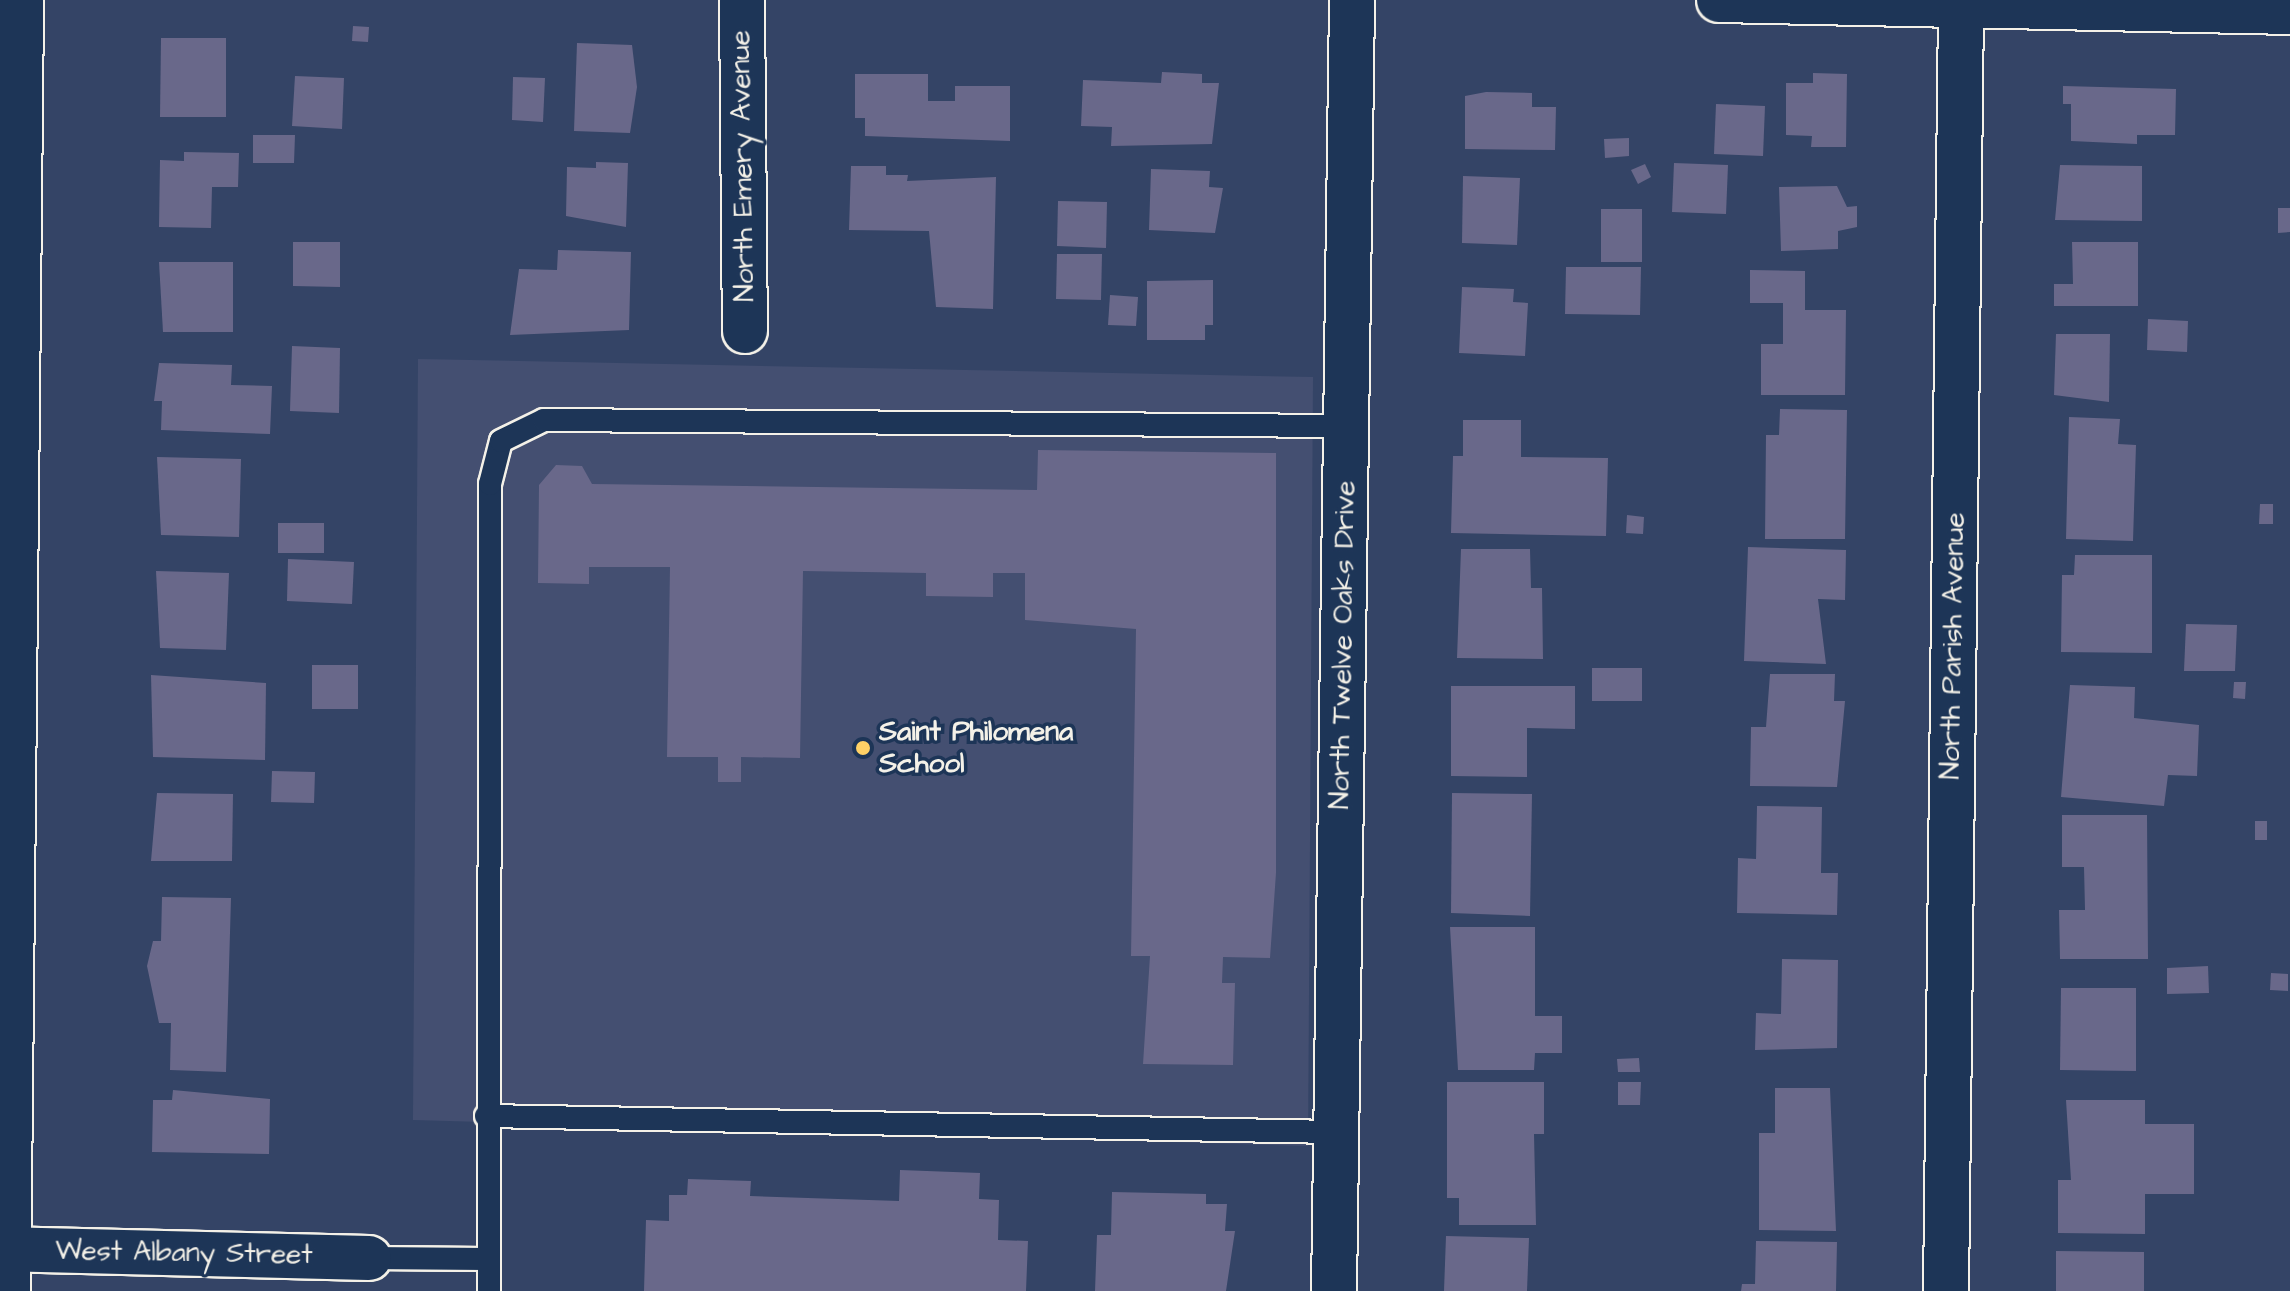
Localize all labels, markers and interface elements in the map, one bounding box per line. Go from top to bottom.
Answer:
street label: North Emery Avenue [724,30,762,302]
street label: North Twelve Oaks Drive [1323,480,1363,810]
street label: North Parish Avenue [1934,512,1972,780]
place label: Saint Philomena School [879,715,1073,781]
marker: Saint Philomena School [854,739,872,757]
street label: West Albany Street [55,1234,313,1272]

